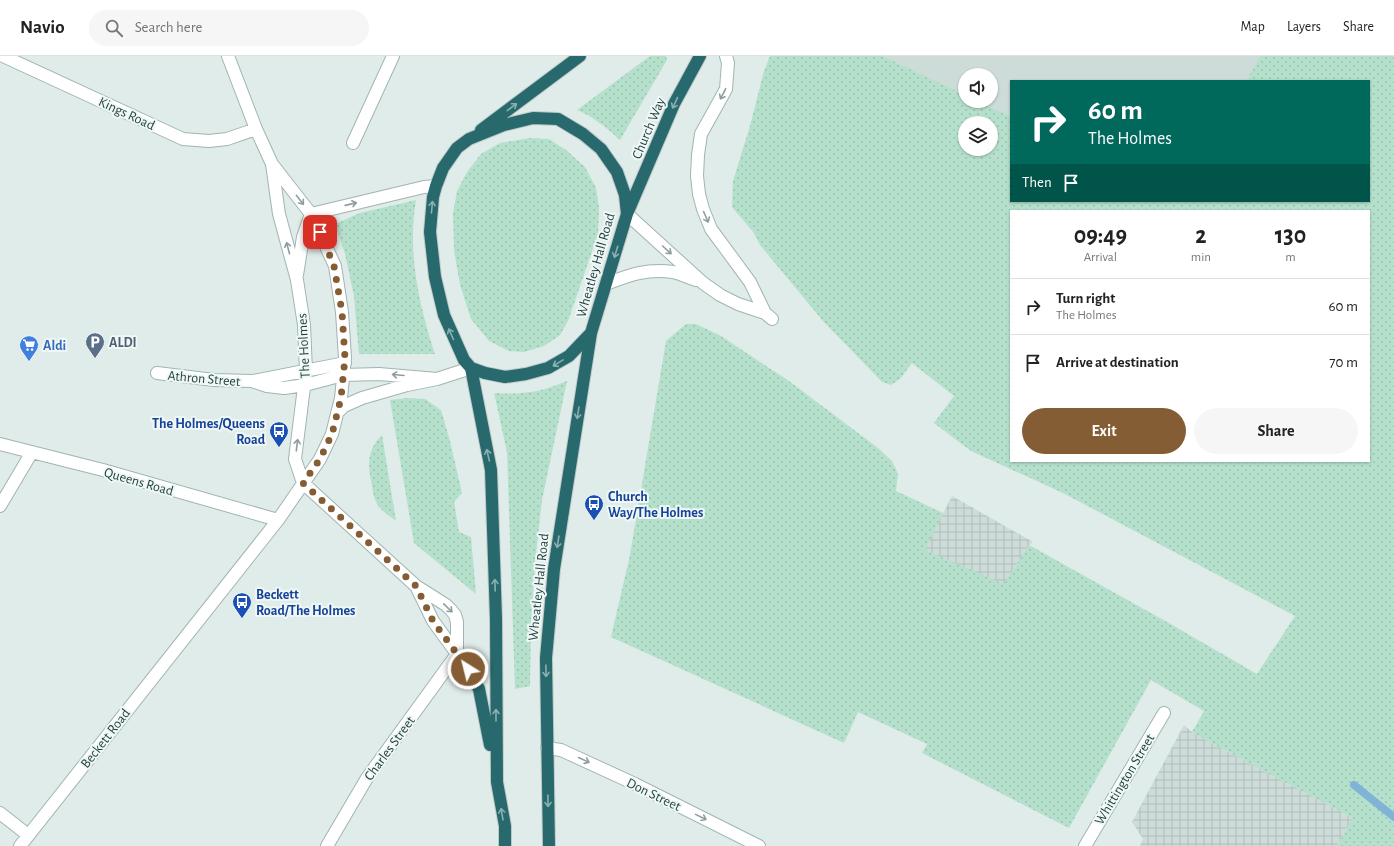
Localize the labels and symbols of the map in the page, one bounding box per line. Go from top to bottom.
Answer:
one-way arrow [719,88,726,100]
street label: Kings Road [96,95,157,133]
street label: Church Way [630,96,668,161]
one-way arrow [671,97,678,109]
one-way arrow [506,103,517,111]
one-way arrow [295,194,304,205]
one-way arrow [345,200,358,208]
one-way arrow [428,201,436,214]
one-way arrow [703,210,710,222]
street label: Wheatley Hall Road [574,211,618,319]
pin [303,215,337,249]
one-way arrow [284,241,291,254]
one-way arrow [612,245,619,258]
one-way arrow [661,245,671,254]
street label: The Holmes [295,313,313,379]
one-way arrow [447,328,455,340]
parking icon: ALDI [84,331,106,359]
supermarket icon: Aldi [18,334,40,362]
place label: ALDI [109,336,137,350]
place label: Aldi [43,339,66,353]
one-way arrow [552,359,564,367]
street label: Athron Street [167,369,241,389]
one-way arrow [392,372,405,379]
one-way arrow [574,407,582,420]
place label: The Holmes/Queens Road [152,417,266,447]
bus stop icon: The Holmes/Queens Road [268,420,290,448]
one-way arrow [293,439,301,452]
one-way arrow [483,449,491,462]
street label: Queens Road [102,465,175,499]
place label: Church Way/The Holmes [608,490,703,520]
bus stop icon: Church Way/The Holmes [583,493,605,521]
street label: Wheatley Hall Road [526,533,552,642]
one-way arrow [554,535,562,548]
one-way arrow [491,579,499,592]
place label: Beckett Road/The Holmes [256,588,355,618]
bus stop icon: Beckett Road/The Holmes [231,591,253,619]
one-way arrow [443,603,453,613]
position arrow [447,648,489,690]
one-way arrow [542,664,550,677]
street label: Beckett Road [78,706,133,771]
one-way arrow [492,709,500,722]
street label: Charles Street [362,713,418,783]
street label: Whittington Street [1092,731,1158,827]
one-way arrow [577,757,589,764]
street label: Don Street [624,776,683,814]
one-way arrow [545,794,552,807]
one-way arrow [498,808,506,821]
one-way arrow [694,814,706,821]

